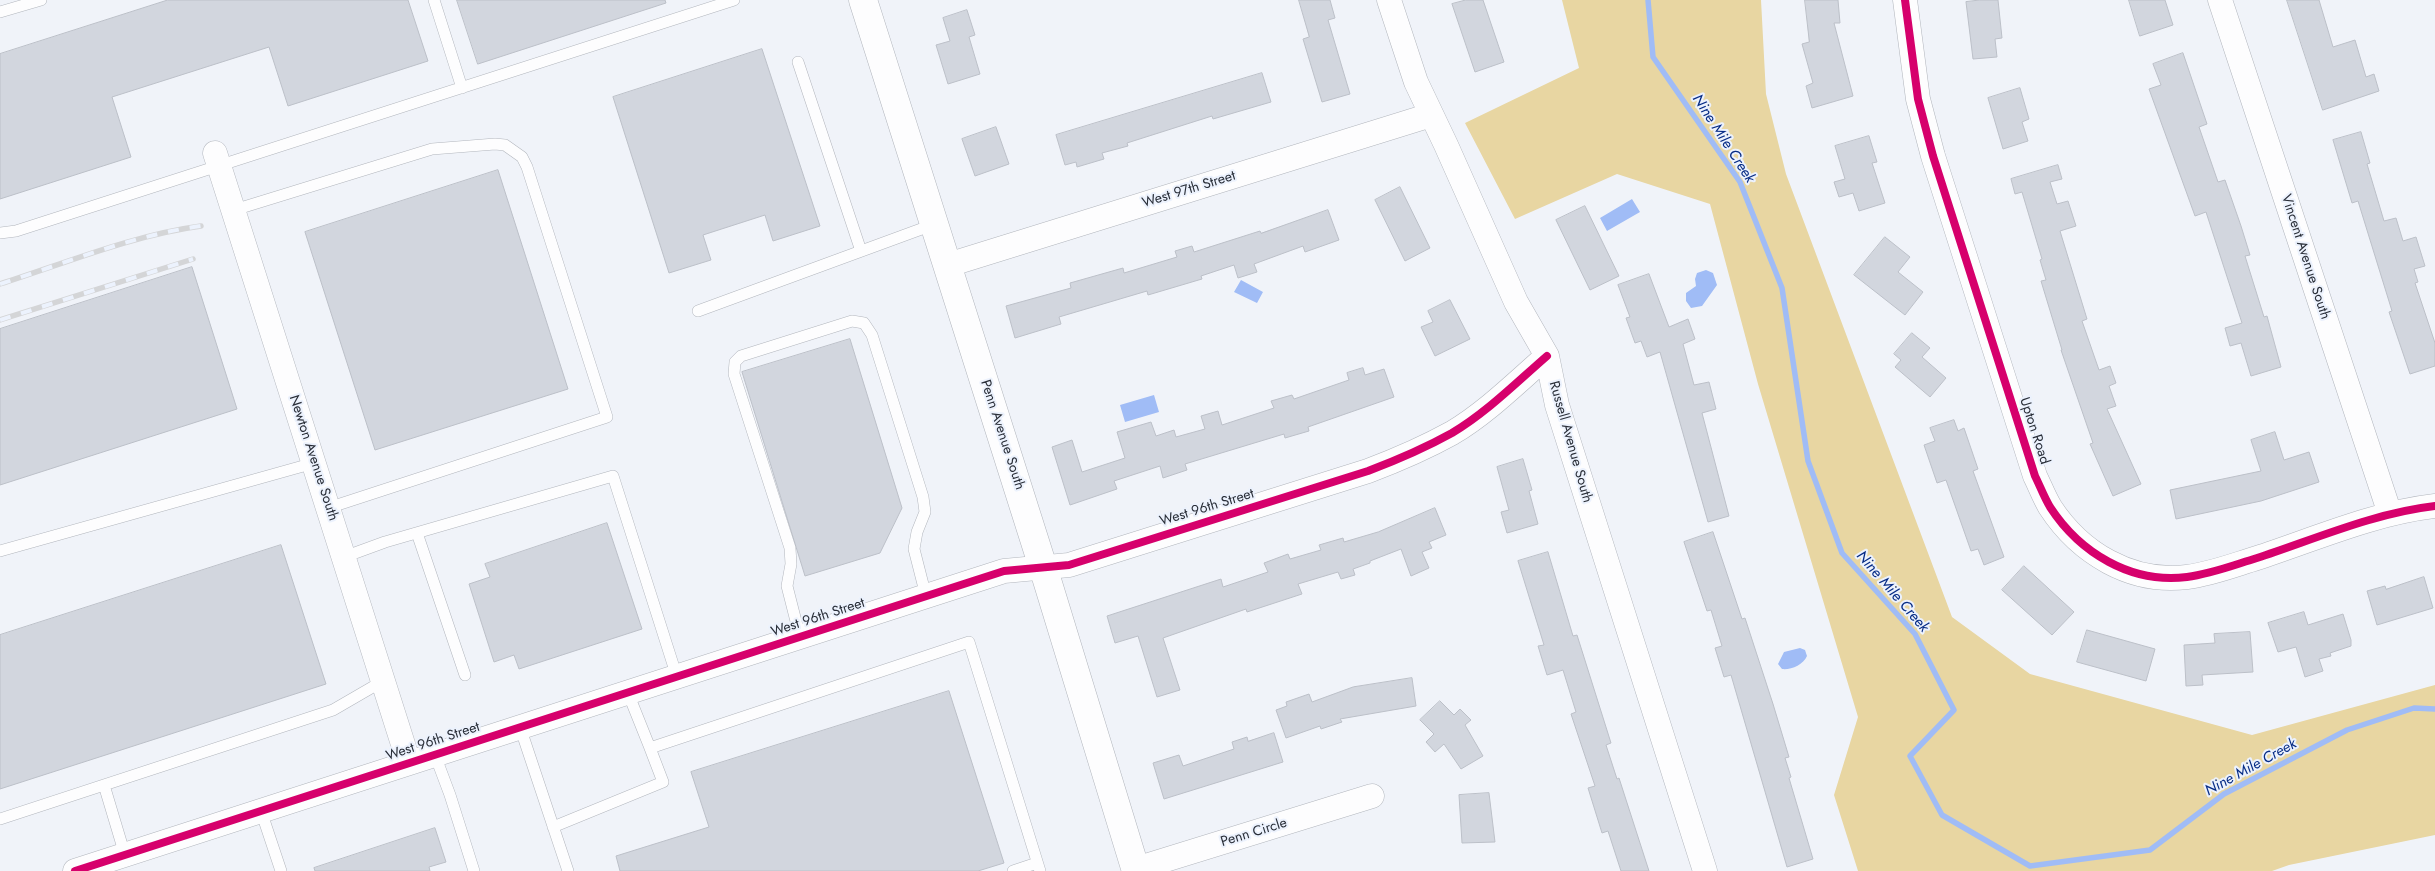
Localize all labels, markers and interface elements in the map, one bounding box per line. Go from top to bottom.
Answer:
water label: Nine Mile Creek [1688,91,1758,187]
street label: West 97th Street [1140,168,1238,212]
street label: Vincent Avenue South [2277,192,2333,322]
street label: Penn Avenue South [976,378,1028,492]
street label: Russell Avenue South [1545,379,1595,505]
street label: Newton Avenue South [285,393,341,523]
street label: Upton Road [2015,395,2053,467]
street label: West 96th Street [1158,486,1256,530]
water label: Nine Mile Creek [1852,548,1932,636]
street label: West 96th Street [769,595,867,641]
street label: West 96th Street [384,719,482,765]
water label: Nine Mile Creek [2202,735,2300,801]
street label: Penn Circle [1219,815,1289,851]

